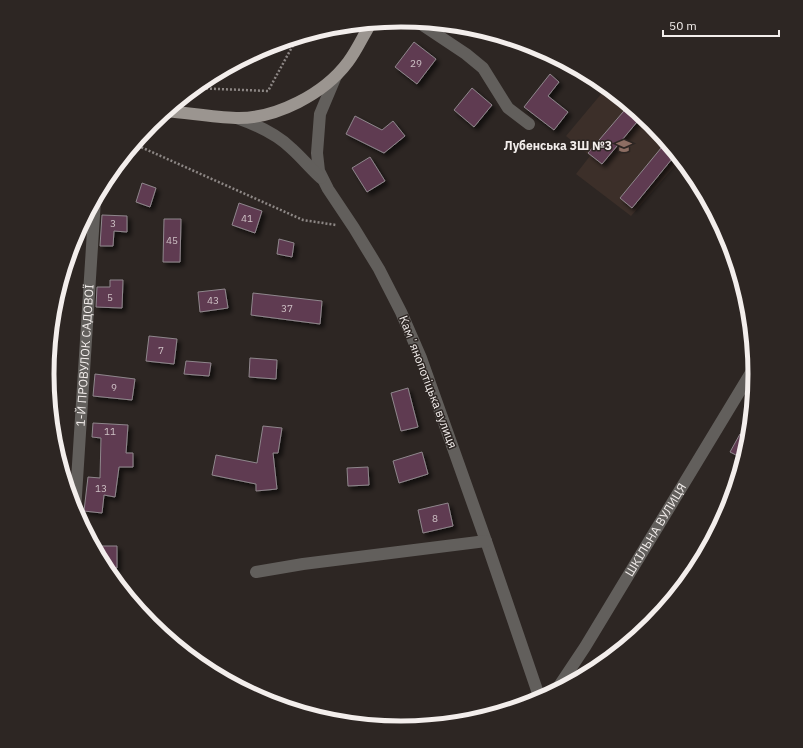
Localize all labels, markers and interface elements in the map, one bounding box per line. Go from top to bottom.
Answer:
scale bar [663,12,779,38]
text: 50 m [669,18,697,33]
house number: 29 [410,57,422,70]
school or university icon: Лубенська ЗШ №3 [615,137,633,155]
place label: Лубенська ЗШ №3 [504,138,612,153]
house number: 41 [241,212,253,225]
house number: 3 [110,217,116,230]
house number: 45 [166,234,178,247]
street label: 1-Й ПРОВУЛОК САДОВОЇ [72,284,97,427]
house number: 5 [107,291,113,304]
house number: 43 [207,294,219,307]
house number: 37 [281,302,293,315]
street label: Камʼянопотіцька вулиця [396,313,461,450]
house number: 7 [158,344,164,357]
house number: 9 [111,381,117,394]
house number: 11 [104,425,116,438]
street label: ШКІЛЬНА ВУЛИЦЯ [621,480,689,579]
house number: 13 [95,482,107,495]
house number: 8 [432,512,438,525]

